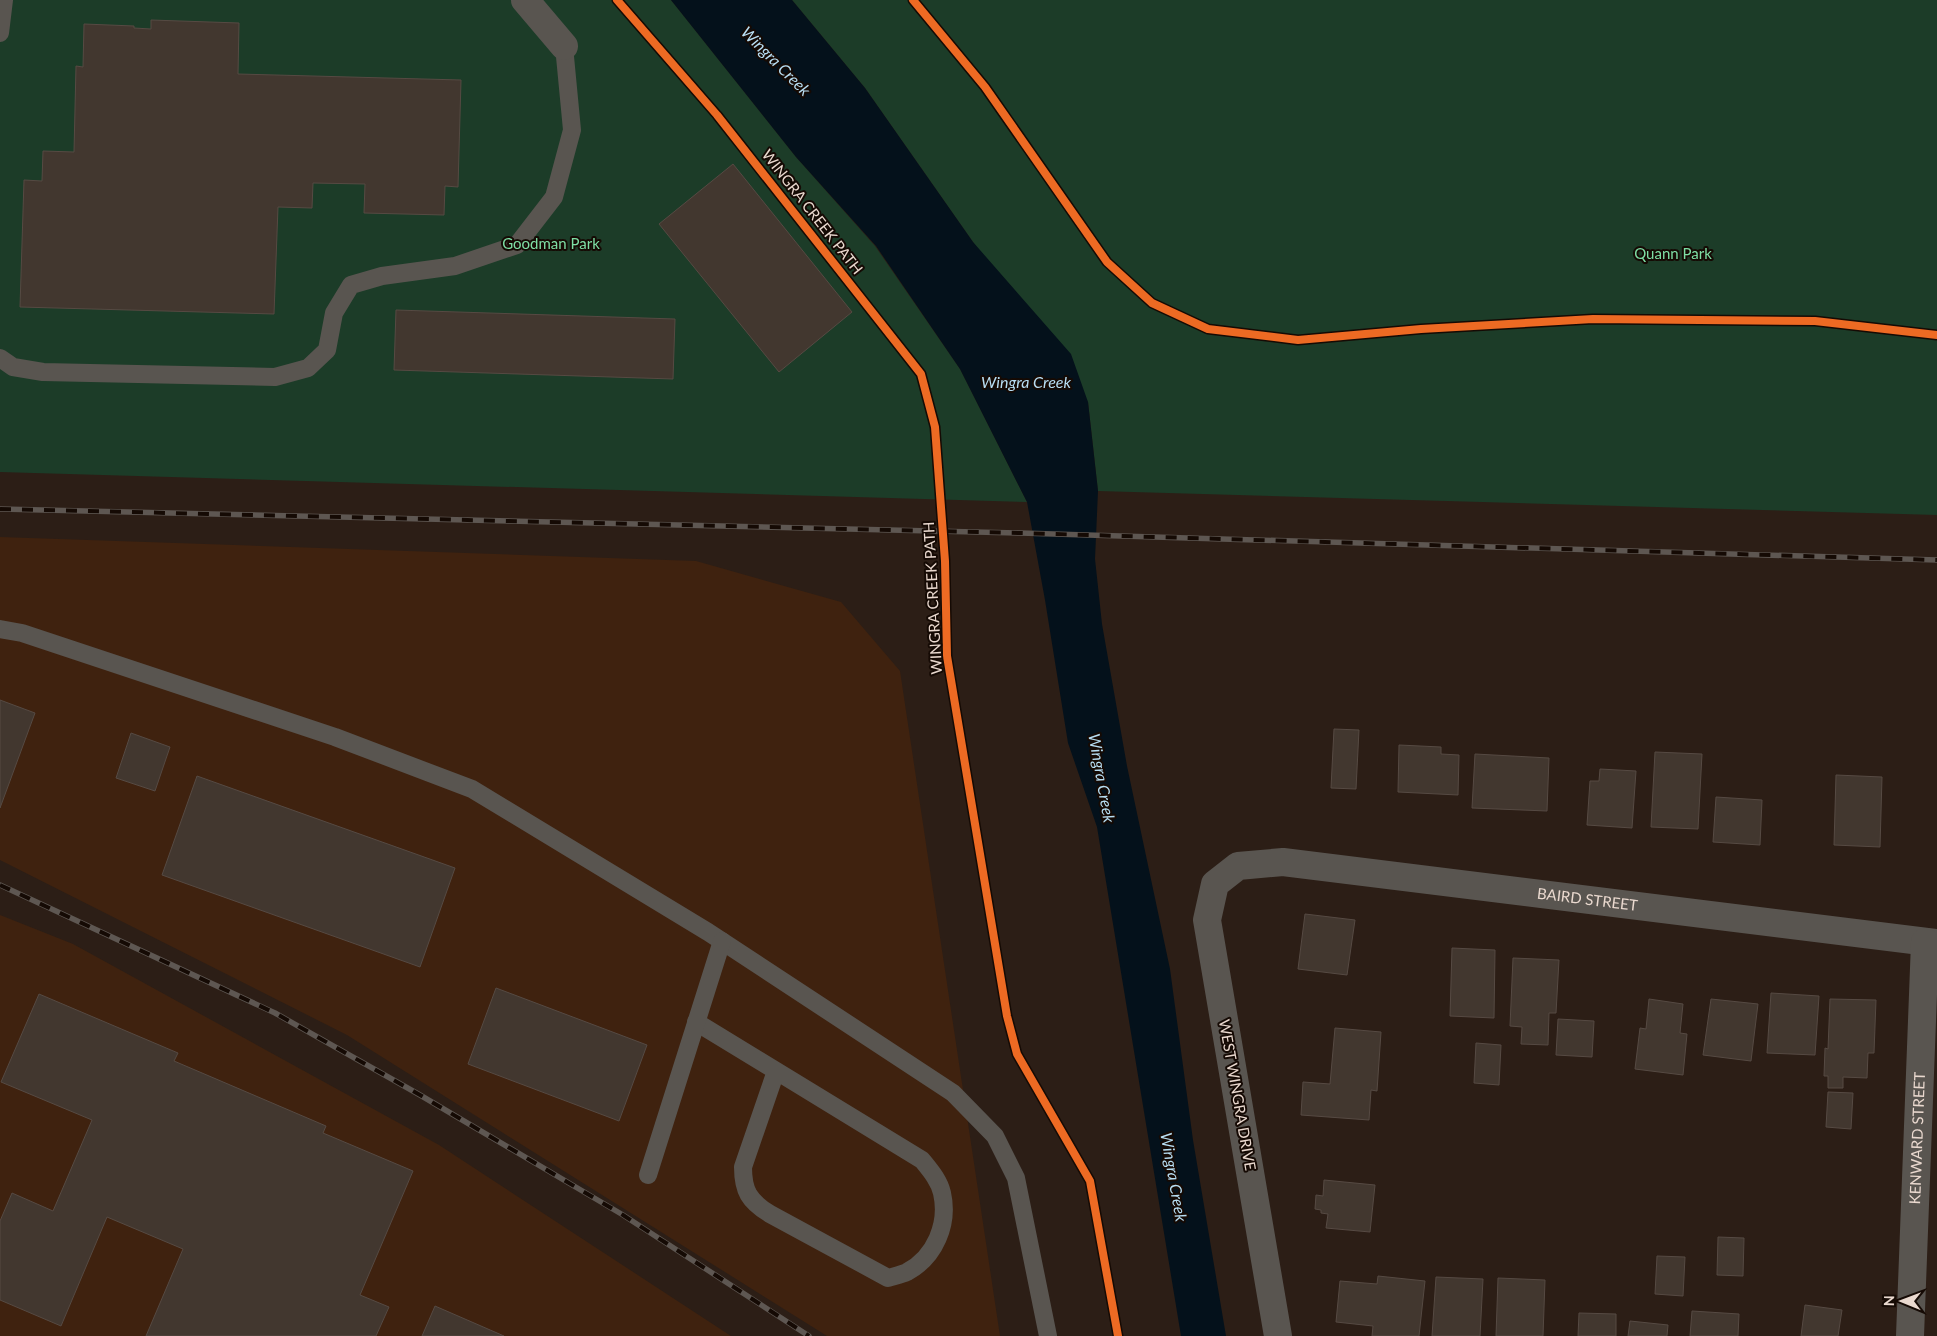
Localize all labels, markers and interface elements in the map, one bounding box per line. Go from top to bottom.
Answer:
water label: Wingra Creek [738,22,815,100]
street label: WINGRA CREEK PATH [759,145,867,277]
park label: Goodman Park [502,234,600,252]
park label: Quann Park [1634,244,1712,262]
water label: Wingra Creek [981,372,1071,391]
street label: WINGRA CREEK PATH [919,521,945,675]
water label: Wingra Creek [1085,732,1120,824]
street label: BAIRD STREET [1536,884,1639,914]
street label: WEST WINGRA DRIVE [1216,1018,1260,1172]
street label: KENWARD STREET [1905,1071,1928,1205]
water label: Wingra Creek [1157,1131,1192,1223]
north arrow [1877,1276,1927,1326]
text: N [1880,1295,1897,1306]

